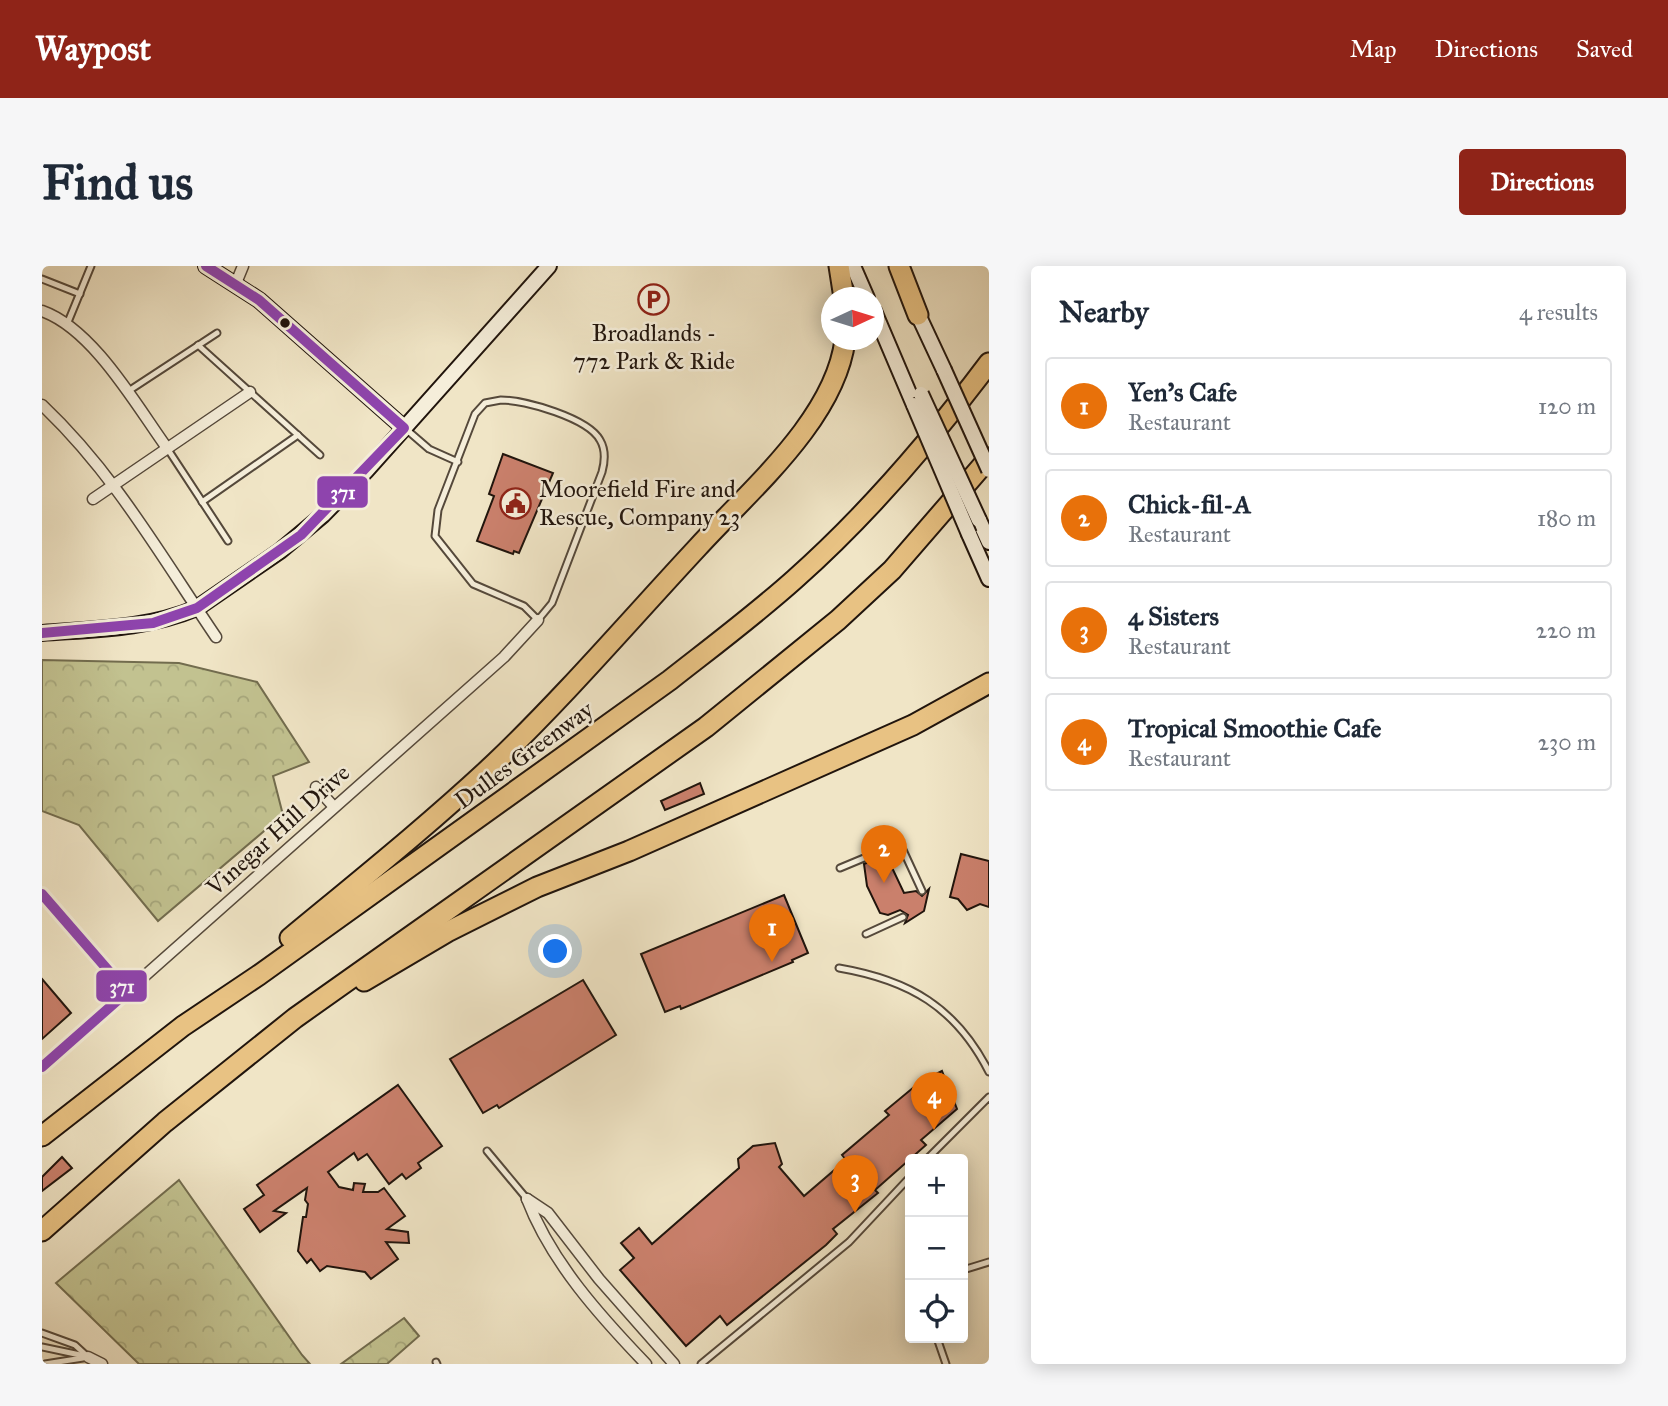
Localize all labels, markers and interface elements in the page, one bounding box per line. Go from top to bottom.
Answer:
text: Waypost [35,29,151,69]
text: Map [1350,34,1397,64]
text: Directions [1435,34,1538,64]
text: Saved [1576,34,1633,64]
button: Directions [1459,149,1626,215]
text: Find us [42,153,193,212]
parking icon: Broadlands - 772 Park & Ride [637,282,671,316]
north arrow [821,287,884,350]
text: Nearby [1059,294,1149,330]
text: 4 results [1519,298,1598,326]
unlabelled marker [278,316,292,330]
place label: Broadlands - 772 Park & Ride [573,318,735,376]
text: Yen's Cafe [1128,376,1237,408]
text: 1 [1079,392,1089,420]
text: 120 m [1538,392,1596,420]
text: Restaurant [1128,408,1231,436]
place label: Moorefield Fire and Rescue, Company 23 [539,474,740,532]
line badge: 371 [316,475,369,509]
text: 371 [330,481,356,505]
public building icon: Moorefield Fire and Rescue, Company 23 [499,486,533,520]
text: Chick-fil-A [1128,488,1251,520]
text: 2 [1078,504,1090,532]
text: 180 m [1537,504,1596,532]
text: Restaurant [1128,520,1231,548]
text: 4 Sisters [1128,600,1219,632]
text: 3 [1079,616,1089,644]
text: 220 m [1536,616,1596,644]
text: Restaurant [1128,632,1231,660]
street label: Dulles Greenway [449,694,600,815]
text: Tropical Smoothie Cafe [1128,712,1381,744]
text: 4 [1078,728,1090,756]
text: 230 m [1538,728,1596,756]
text: Restaurant [1128,744,1231,772]
street label: Vinegar Hill Drive [199,758,356,903]
pin: 2 [861,825,907,883]
pin: 1 [749,904,795,962]
your location [538,934,572,968]
line badge: 371 [95,969,148,1003]
text: 371 [109,975,135,999]
pin: 4 [911,1072,957,1130]
map controls [905,1154,968,1343]
button: + [905,1154,968,1217]
pin: 3 [832,1155,878,1213]
button: − [905,1217,968,1280]
button: locate [905,1280,968,1343]

